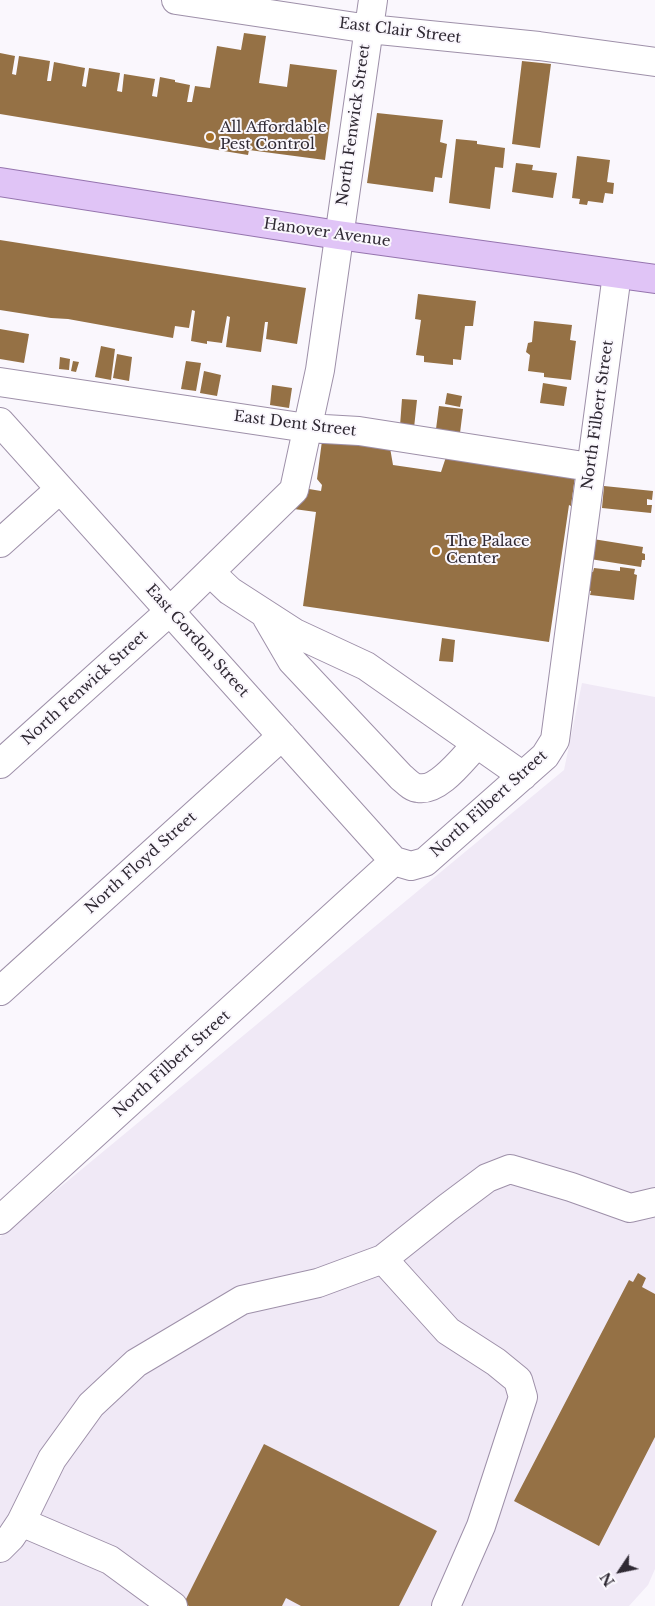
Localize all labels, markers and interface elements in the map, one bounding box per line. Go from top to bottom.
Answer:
street label: East Clair Street [338,15,462,47]
street label: North Fenwick Street [334,43,374,207]
place label: All Affordable Pest Control [220,119,326,154]
marker: All Affordable Pest Control [204,131,216,143]
street label: Hanover Avenue [262,215,392,251]
street label: North Filbert Street [579,339,617,491]
street label: East Dent Street [233,408,357,440]
place label: The Palace Center [446,533,530,568]
marker: The Palace Center [430,545,442,557]
street label: East Gordon Street [142,581,252,701]
street label: North Fenwick Street [18,627,152,749]
street label: North Filbert Street [427,747,551,861]
street label: North Floyd Street [82,808,200,918]
street label: North Filbert Street [110,1007,234,1121]
north arrow [595,1546,645,1596]
text: N [596,1569,619,1590]

